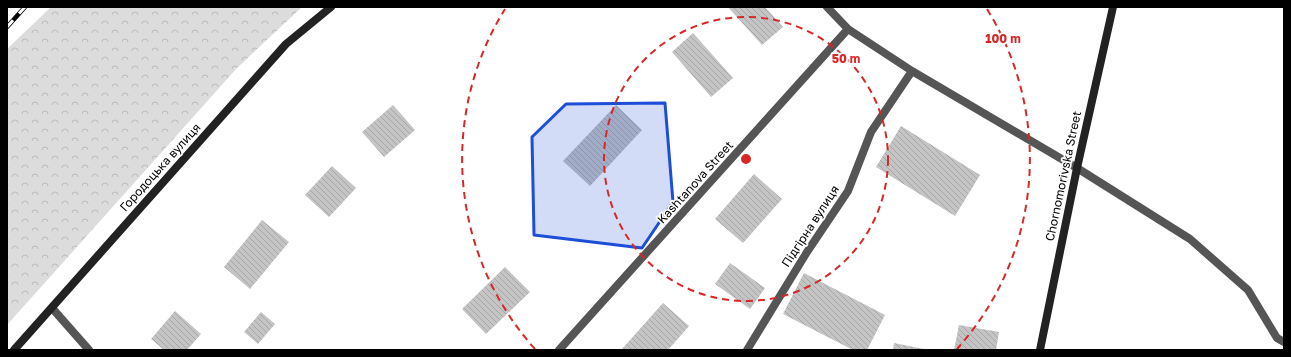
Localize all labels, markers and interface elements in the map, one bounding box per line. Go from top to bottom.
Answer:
text: 100 m [985,31,1021,46]
text: 50 m [832,51,860,66]
street label: Chornomorivska Street [1042,109,1084,242]
street label: Городоцька вулиця [116,120,204,214]
street label: Kashtanova Street [654,137,736,226]
centre of rings [739,152,753,166]
street label: Підгірна вулиця [778,182,842,270]

